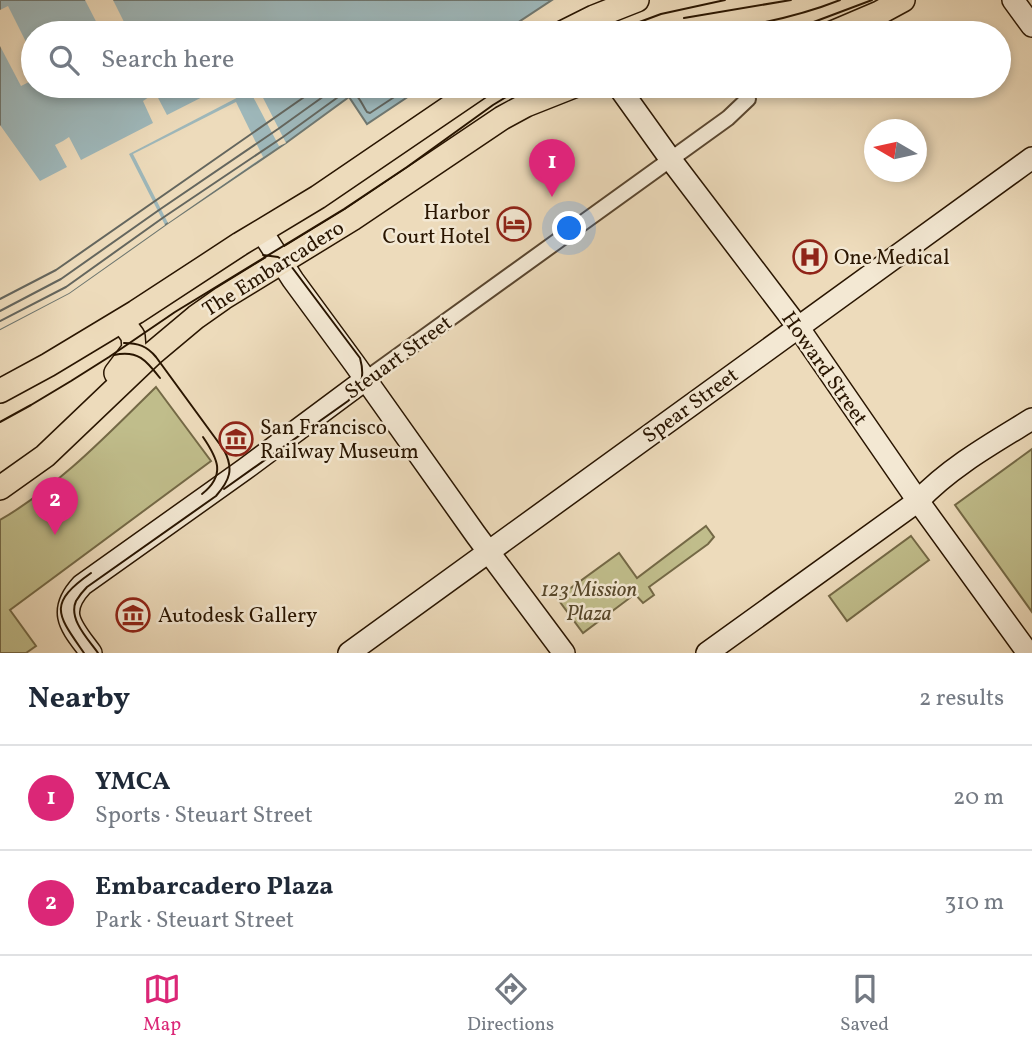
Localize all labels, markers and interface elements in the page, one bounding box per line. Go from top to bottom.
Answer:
search box [21,21,1011,98]
icon: search [45,41,83,79]
text: Search here [101,42,234,78]
north arrow [864,119,927,182]
pin: 1 [529,139,575,197]
place label: Harbor Court Hotel [383,199,490,252]
hotel icon: Harbor Court Hotel [495,205,533,243]
your location [552,211,586,245]
street label: The Embarcadero [197,214,350,325]
hospital icon: One Medical [791,238,829,276]
place label: One Medical [834,244,949,273]
street label: Howard Street [774,306,874,432]
street label: Steuart Street [339,309,459,407]
street label: Spear Street [637,362,745,451]
place label: San Francisco Railway Museum [260,414,419,467]
museum icon: San Francisco Railway Museum [217,420,255,458]
pin: 2 [32,477,78,535]
park label: 123 Mission Plaza [541,576,637,629]
museum icon: Autodesk Gallery [114,596,152,634]
place label: Autodesk Gallery [158,602,318,631]
text: Nearby [28,678,130,720]
text: 2 results [919,683,1004,715]
text: YMCA [95,764,171,800]
text: 1 [46,782,56,814]
text: 20 m [953,782,1004,814]
text: Sports · Steuart Street [95,800,313,832]
text: Embarcadero Plaza [95,869,334,905]
text: 2 [45,887,57,919]
text: 310 m [944,887,1004,919]
text: Park · Steuart Street [95,905,294,937]
tab: Map [143,970,181,1038]
tab: Directions [467,970,554,1038]
tab: Saved [840,970,889,1038]

